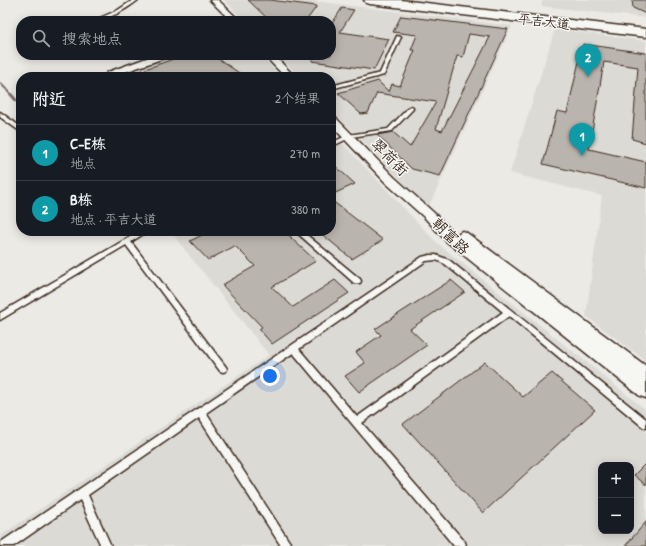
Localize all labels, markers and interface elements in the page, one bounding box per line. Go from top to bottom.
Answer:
street label: 平吉大道 [517,9,571,33]
search box [16,16,336,60]
icon: search [30,27,52,49]
text: 搜索地点 [62,28,122,49]
pin: 2 [575,44,601,77]
text: 附近 [32,87,66,110]
text: 2个结果 [275,89,320,107]
pin: 1 [569,123,595,156]
text: C-E栋 [70,133,106,154]
street label: 翠荷街 [367,134,413,180]
text: 1 [43,144,47,162]
text: 270 m [290,144,320,162]
text: 地点 [70,154,96,172]
text: B栋 [70,189,93,210]
text: 2 [42,200,48,218]
text: 380 m [291,200,320,218]
text: 地点 · 平吉大道 [70,210,157,228]
street label: 朝富路 [428,213,474,259]
your location [260,366,280,386]
map controls [598,462,634,534]
button: + [598,462,634,498]
button: − [598,498,634,534]

